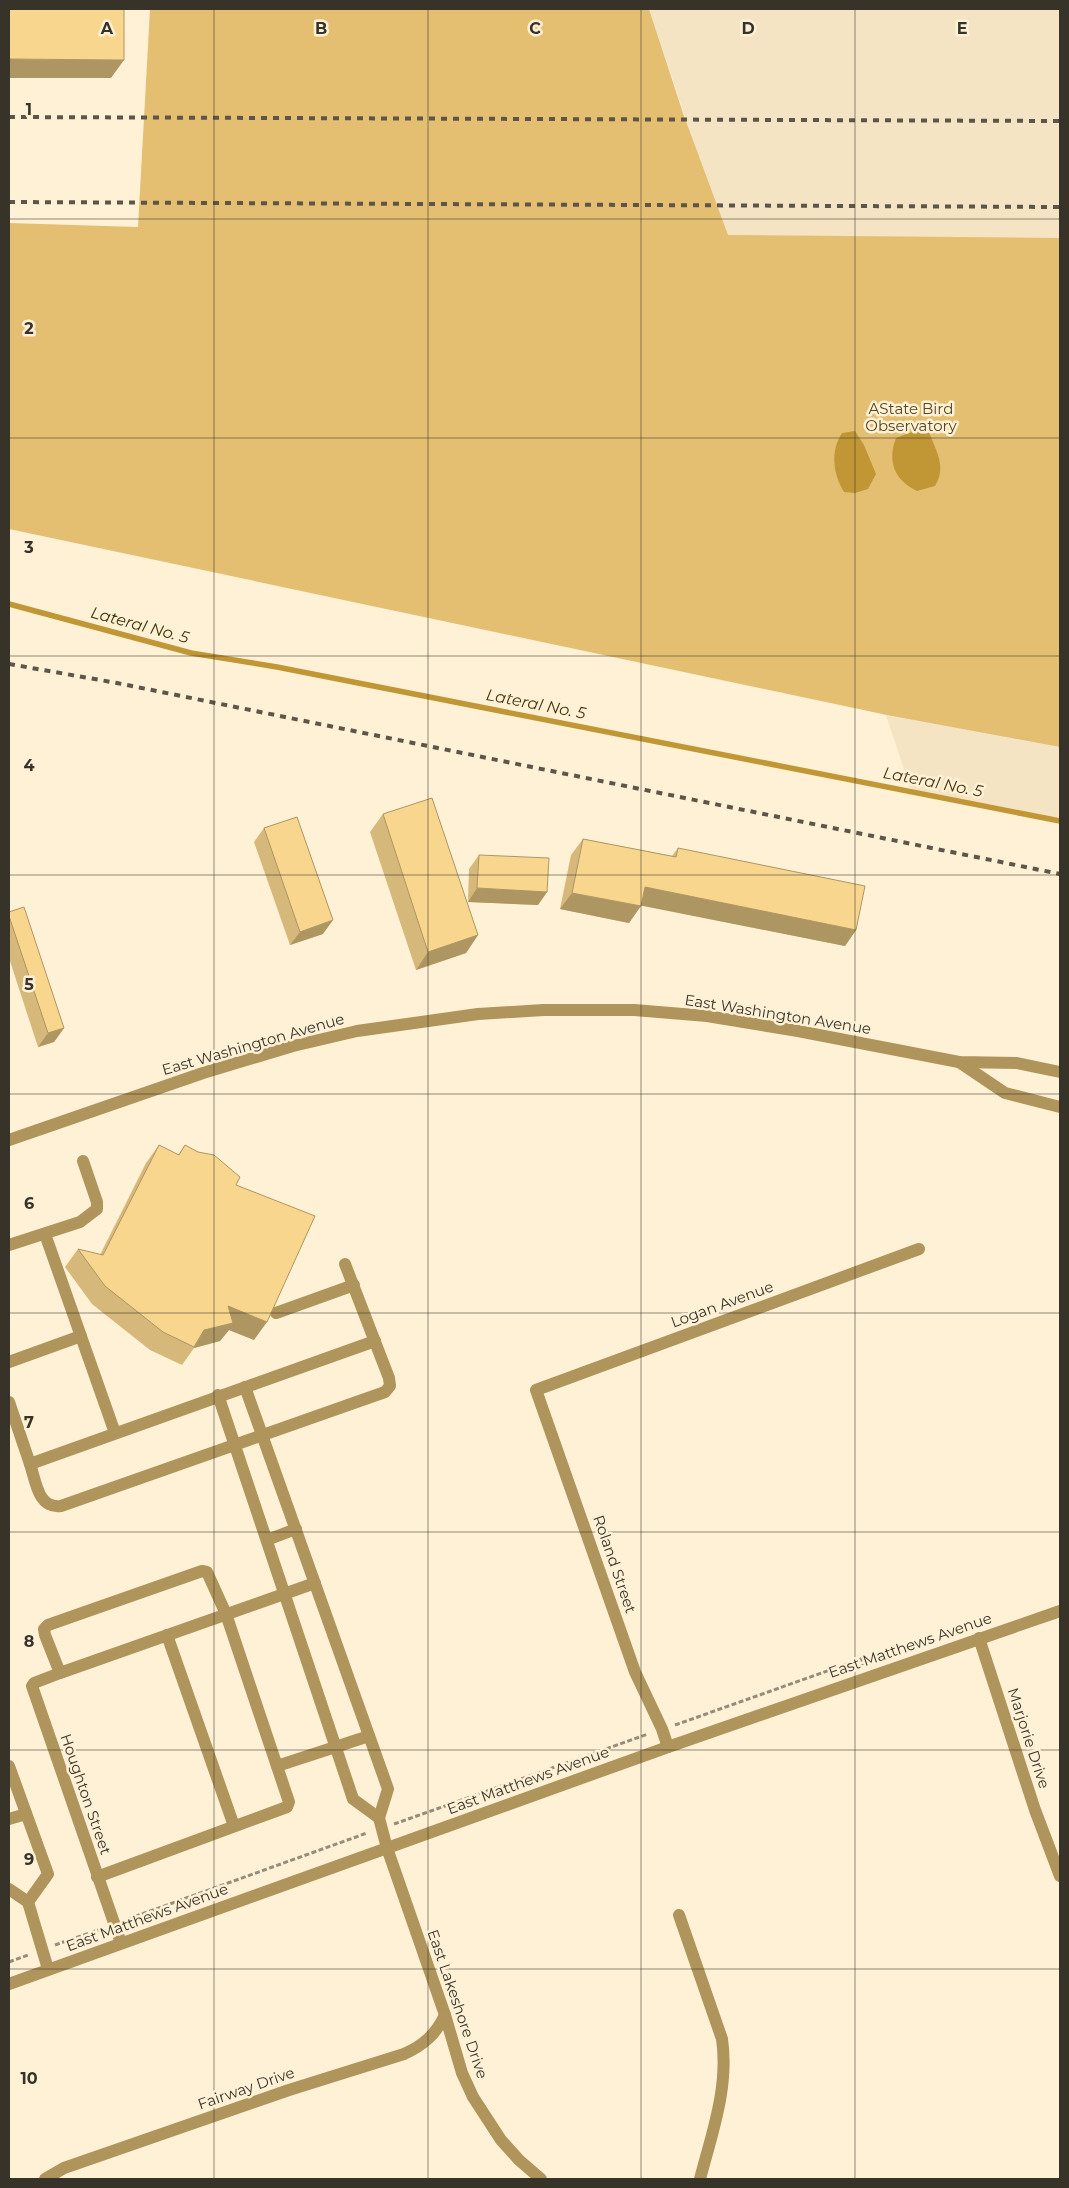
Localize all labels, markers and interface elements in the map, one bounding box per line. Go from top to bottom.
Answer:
text: A [100,19,114,38]
text: B [315,19,327,38]
text: C [529,19,541,38]
text: D [741,19,755,38]
text: E [957,19,967,38]
text: 1 [26,100,32,119]
text: 2 [24,319,34,338]
park label: AState Bird Observatory [865,399,958,435]
text: 3 [23,538,34,557]
water label: Lateral No. 5 [89,603,192,647]
water label: Lateral No. 5 [485,685,588,723]
text: 4 [23,756,35,775]
water label: Lateral No. 5 [882,763,985,801]
text: 5 [24,975,34,994]
street label: East Washington Avenue [683,990,873,1038]
street label: East Washington Avenue [160,1009,346,1079]
text: 6 [24,1194,34,1213]
street label: Logan Avenue [668,1277,776,1331]
text: 7 [24,1413,34,1432]
street label: Roland Street [589,1512,641,1616]
street label: East Matthews Avenue [826,1608,994,1682]
text: 8 [24,1632,34,1651]
street label: Marjorie Drive [1004,1685,1054,1791]
street label: Houghton Street [56,1731,116,1857]
street label: East Matthews Avenue [444,1742,612,1818]
text: 9 [24,1850,34,1869]
street label: East Matthews Avenue [63,1879,231,1955]
street label: East Lakeshore Drive [424,1927,492,2081]
street label: Fairway Drive [195,2063,297,2113]
text: 10 [20,2069,38,2088]

